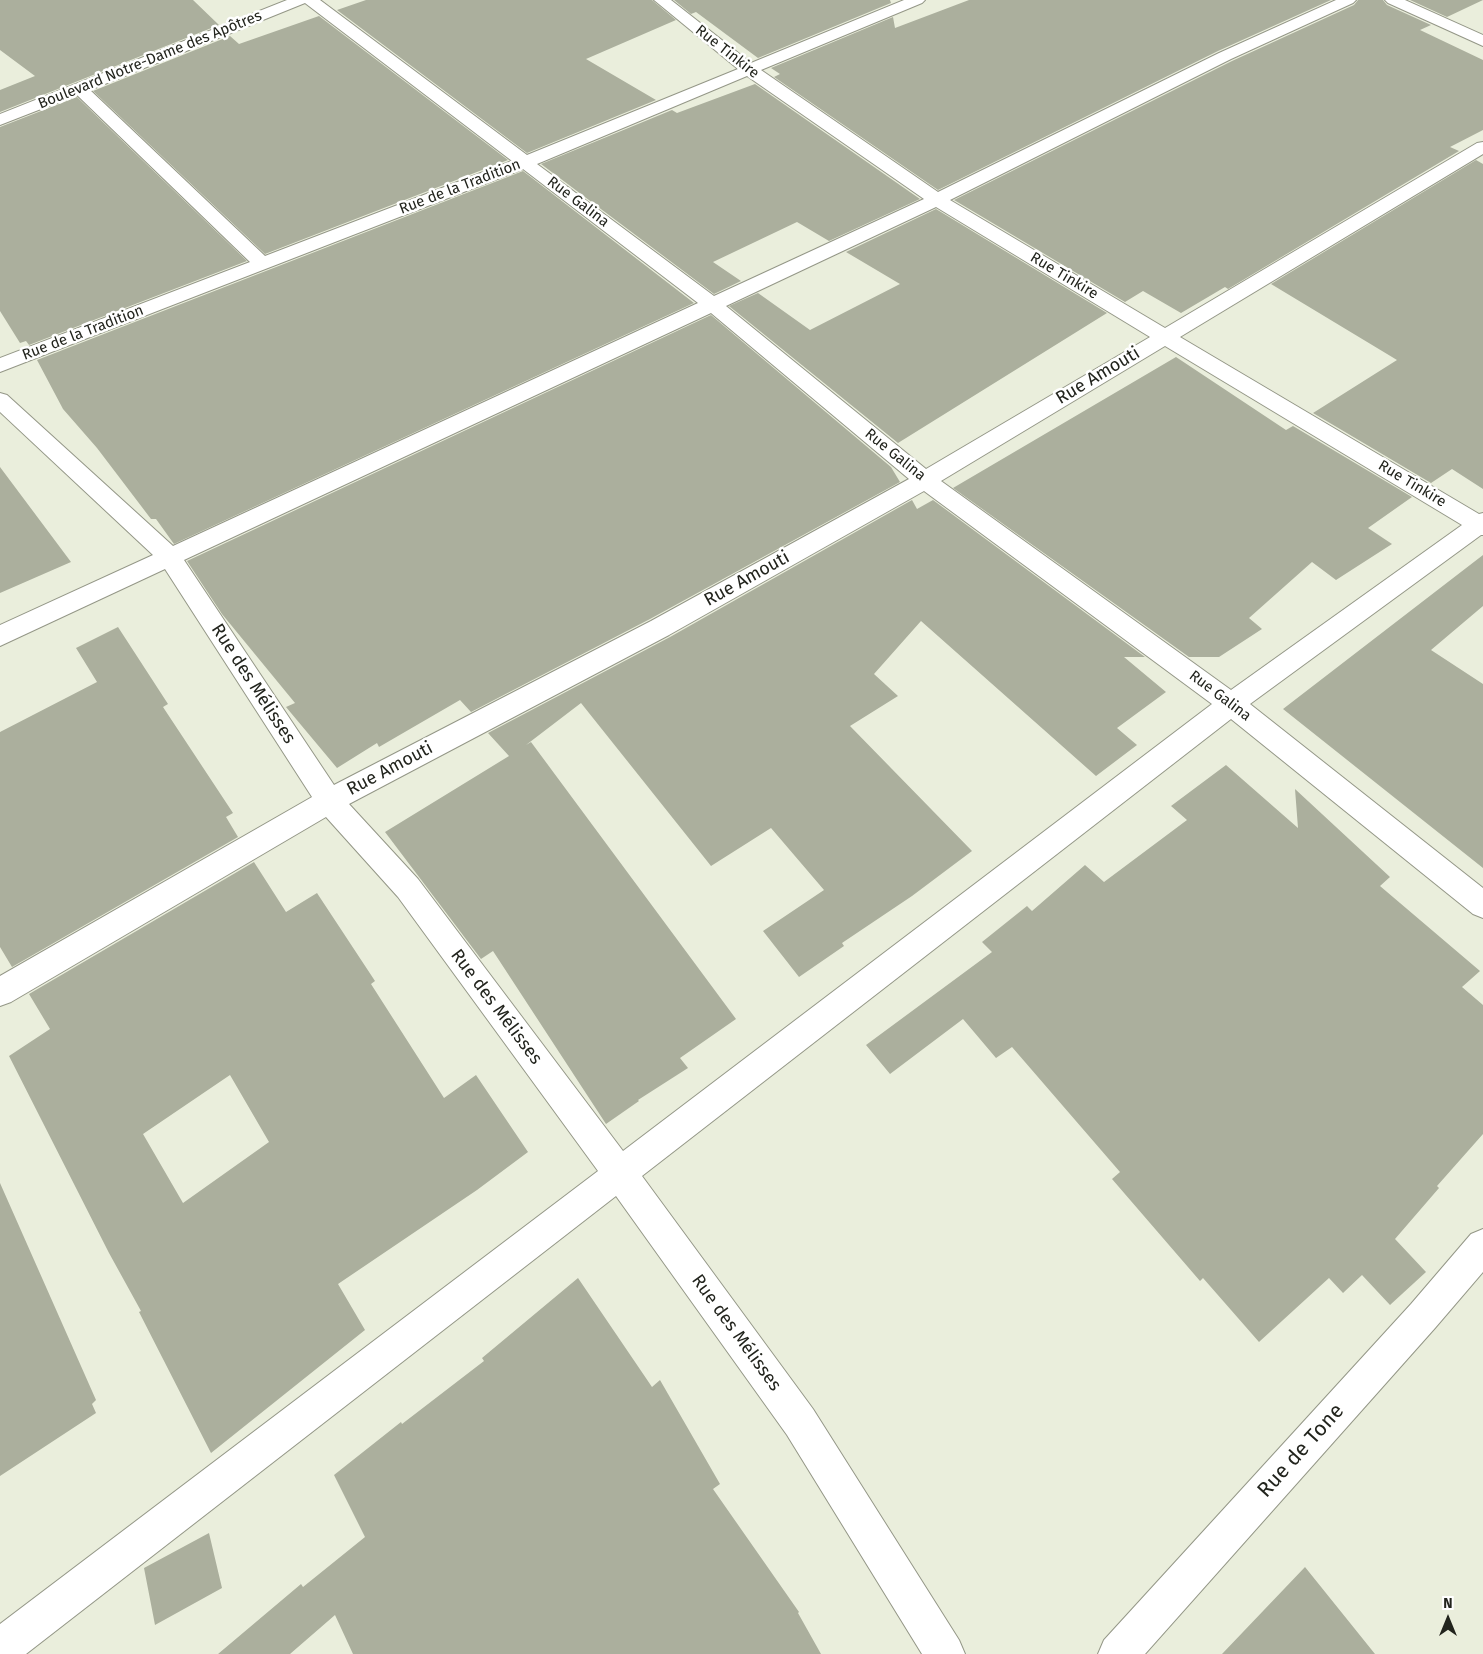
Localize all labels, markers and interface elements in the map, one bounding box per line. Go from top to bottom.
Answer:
street label: Boulevard Notre-Dame des Apôtres [36,7,264,113]
street label: Rue Tinkire [691,21,763,83]
street label: Rue de la Tradition [397,156,523,218]
street label: Rue Galina [543,173,613,231]
street label: Rue Tinkire [1027,249,1101,303]
street label: Rue de la Tradition [20,302,146,364]
street label: Rue Amouti [1052,342,1144,410]
street label: Rue Galina [861,425,929,485]
street label: Rue Tinkire [1375,457,1449,511]
street label: Rue Amouti [701,547,793,611]
street label: Rue des Mélisses [206,620,300,748]
street label: Rue Galina [1185,667,1255,725]
street label: Rue Amouti [343,737,437,801]
street label: Rue des Mélisses [446,945,546,1069]
street label: Rue des Mélisses [686,1271,786,1395]
street label: Rue de Tone [1252,1399,1350,1503]
north arrow [1423,1594,1473,1644]
text: N [1443,1595,1453,1612]

